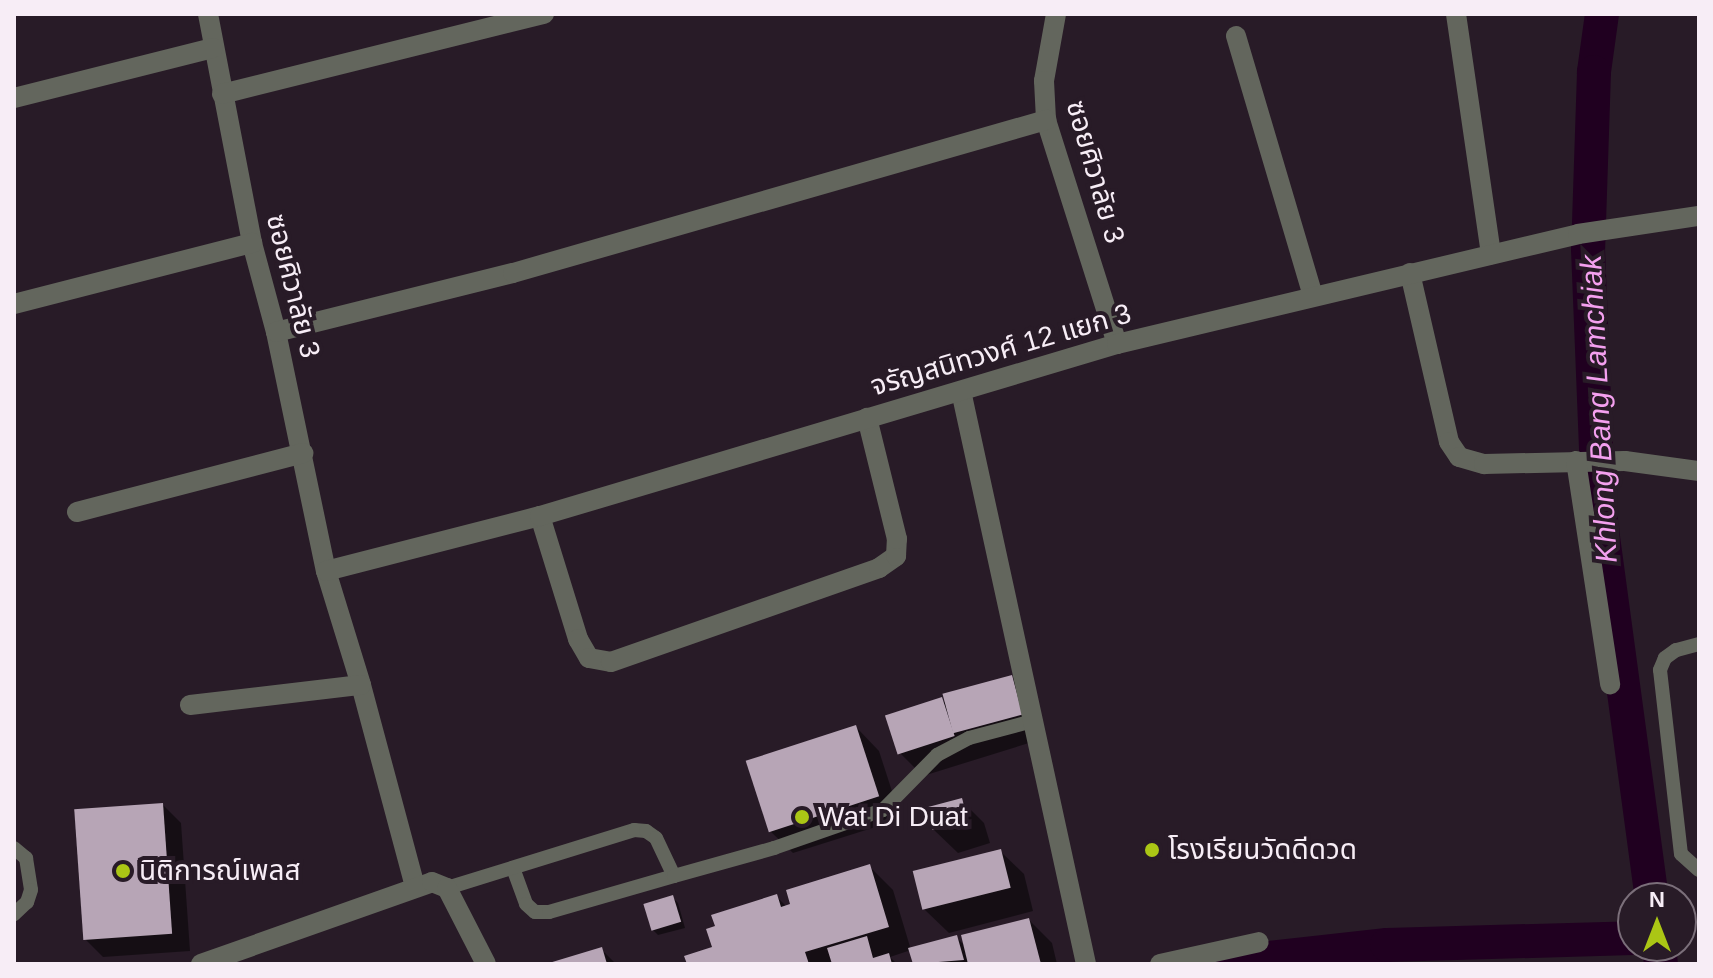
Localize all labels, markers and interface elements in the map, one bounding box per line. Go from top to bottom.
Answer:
street label: ซอยศิวาลัย 3 [1059,97,1131,247]
street label: ซอยศิวาลัย 3 [259,211,327,361]
water label: Khlong Bang Lamchiak [1573,254,1625,564]
street label: จรัญสนิทวงศ์ 12 แยก 3 [867,297,1135,403]
place label: Wat Di Duat [818,800,968,834]
marker: Wat Di Duat [793,808,811,826]
place label: โรงเรียนวัดดีดวด [1168,833,1357,867]
marker: โรงเรียนวัดดีดวด [1143,841,1161,859]
place label: นิติการณ์เพลส [139,854,300,888]
marker: นิติการณ์เพลส [114,862,132,880]
north arrow [1617,882,1697,962]
text: N [1649,887,1665,912]

